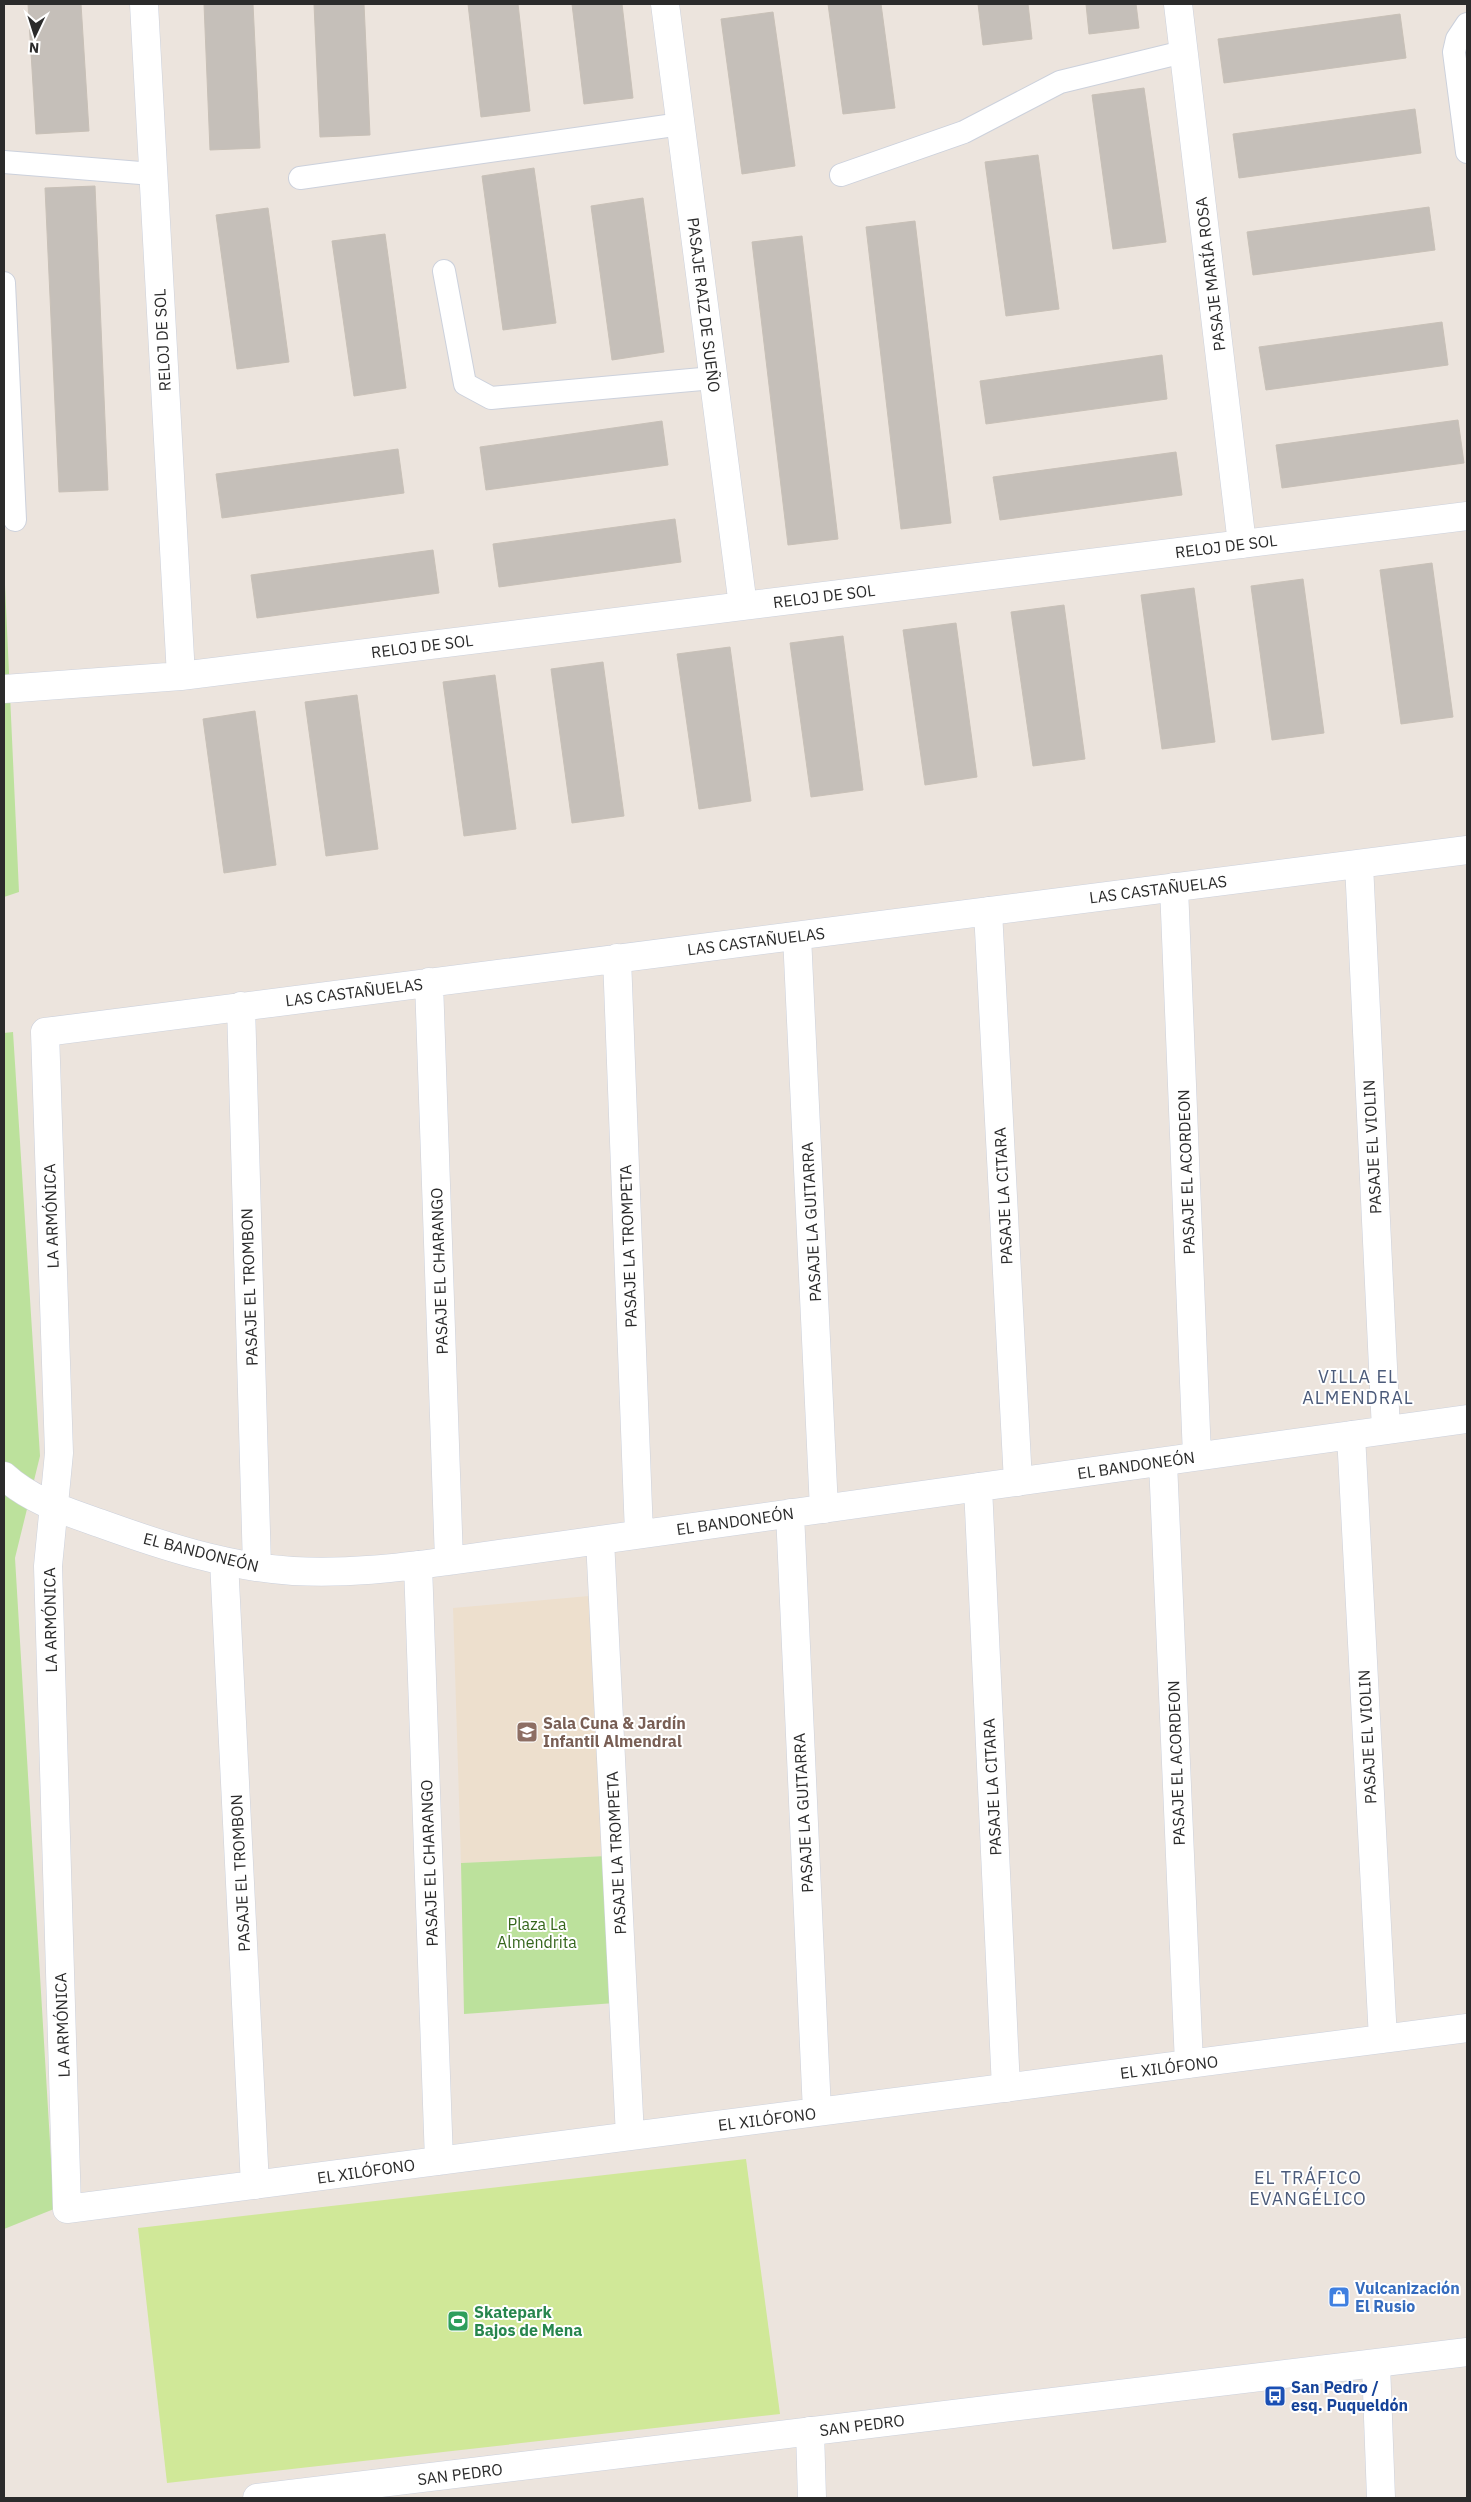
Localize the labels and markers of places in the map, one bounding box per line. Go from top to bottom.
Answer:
place label: Sala Cuna & Jardín Infantil Almendral [543,1713,686,1751]
school or university icon: Sala Cuna & Jardín Infantil Almendral [515,1720,539,1744]
place label: Vulcanización El Rusio [1355,2278,1460,2316]
shop icon: Vulcanización El Rusio [1327,2285,1351,2309]
place label: Skatepark Bajos de Mena [474,2302,582,2340]
sports icon: Skatepark Bajos de Mena [446,2309,470,2333]
place label: San Pedro / esq. Puqueldón [1291,2377,1408,2415]
bus stop icon: San Pedro / esq. Puqueldón [1263,2384,1287,2408]

